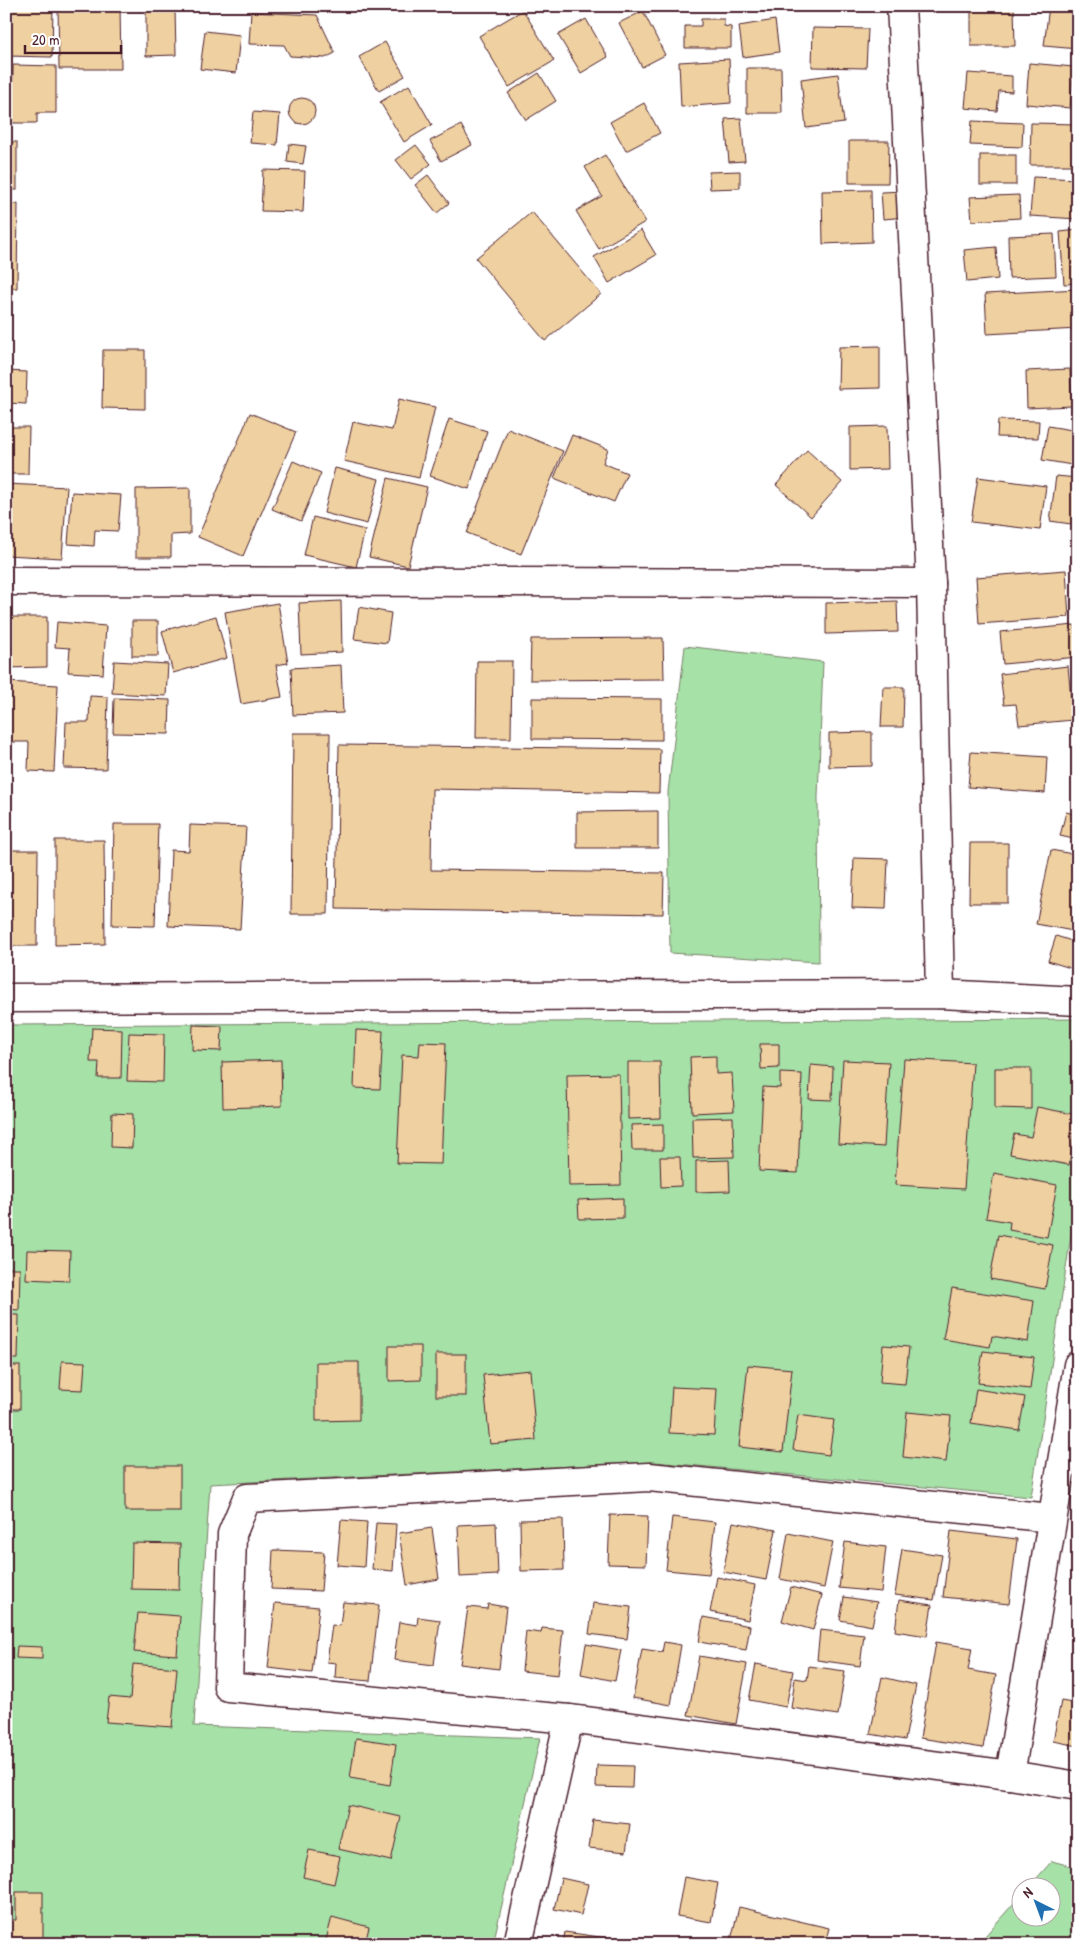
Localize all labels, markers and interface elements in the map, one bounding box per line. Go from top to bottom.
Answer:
scale bar [25,22,121,54]
text: 20 m [32,29,59,50]
north arrow [1012,1878,1062,1928]
text: N [1018,1882,1036,1902]

